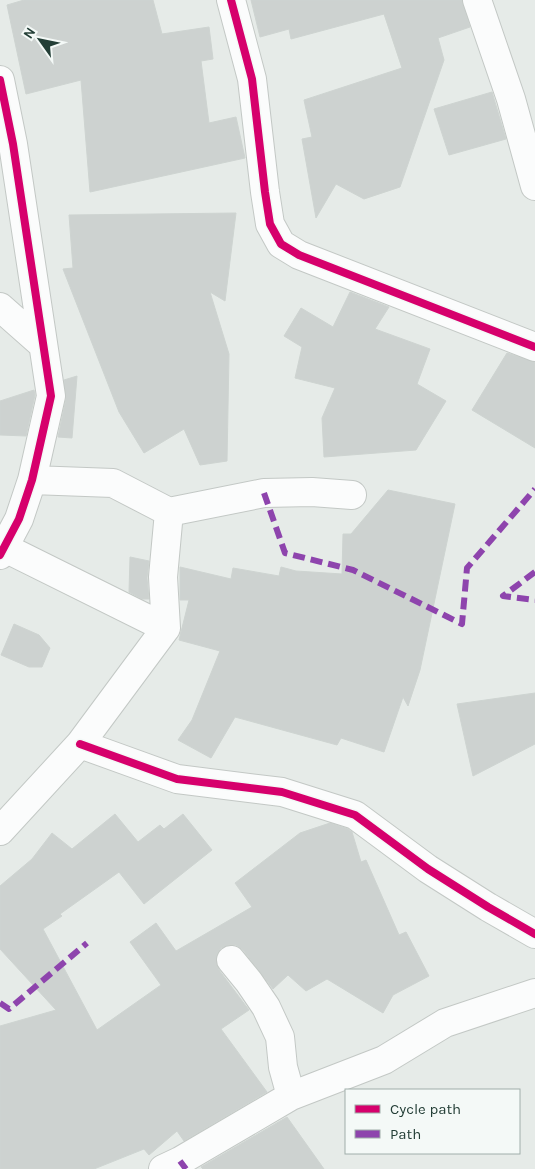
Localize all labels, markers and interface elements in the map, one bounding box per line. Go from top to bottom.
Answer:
north arrow [15,15,65,65]
text: N [20,24,39,42]
legend [345,1089,520,1154]
text: Cycle path [390,1100,461,1118]
text: Path [390,1125,421,1143]

